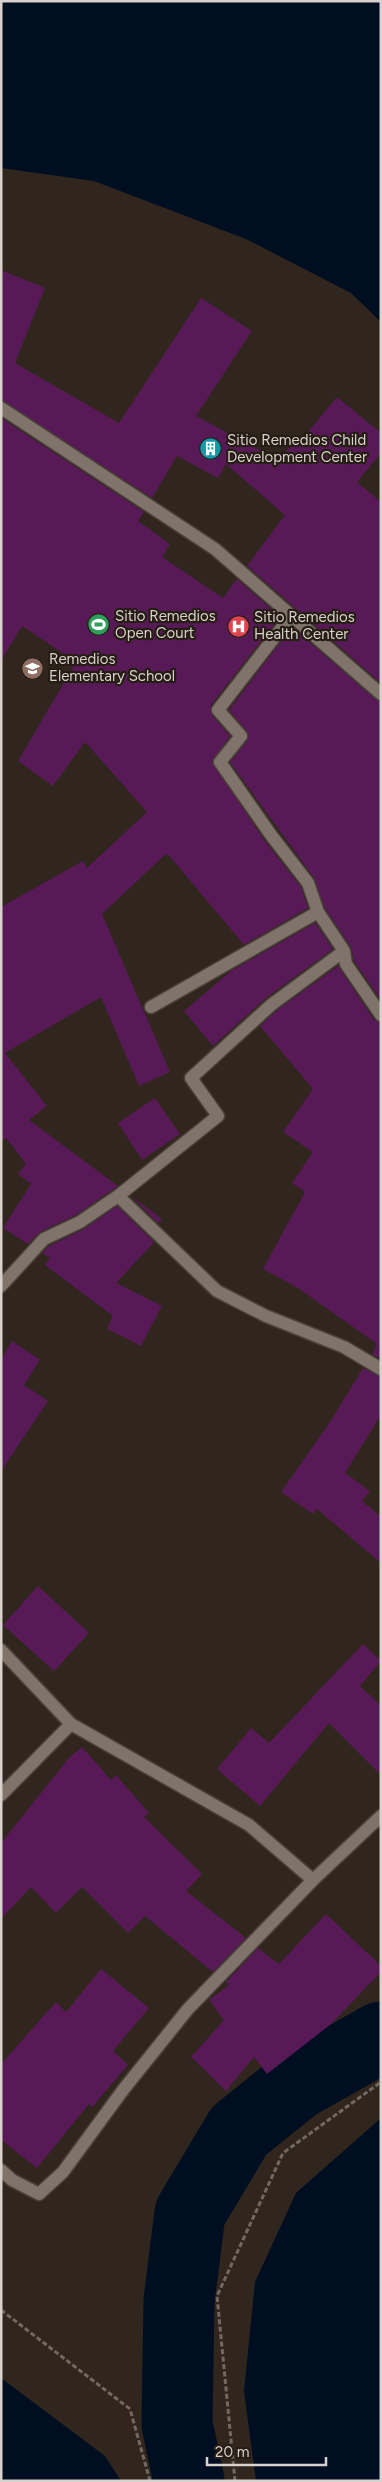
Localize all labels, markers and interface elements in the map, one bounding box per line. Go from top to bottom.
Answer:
place label: Sitio Remedios Child Development Center [227,431,367,466]
building icon: Sitio Remedios Child Development Center [199,437,223,461]
place label: Sitio Remedios Open Court [115,607,216,642]
place label: Sitio Remedios Health Center [254,608,355,643]
sports icon: Sitio Remedios Open Court [87,613,111,637]
hospital icon: Sitio Remedios Health Center [226,614,250,638]
place label: Remedios Elementary School [49,650,175,685]
school or university icon: Remedios Elementary School [21,656,45,680]
scale bar [207,2434,326,2466]
text: 20 m [215,2443,249,2461]

